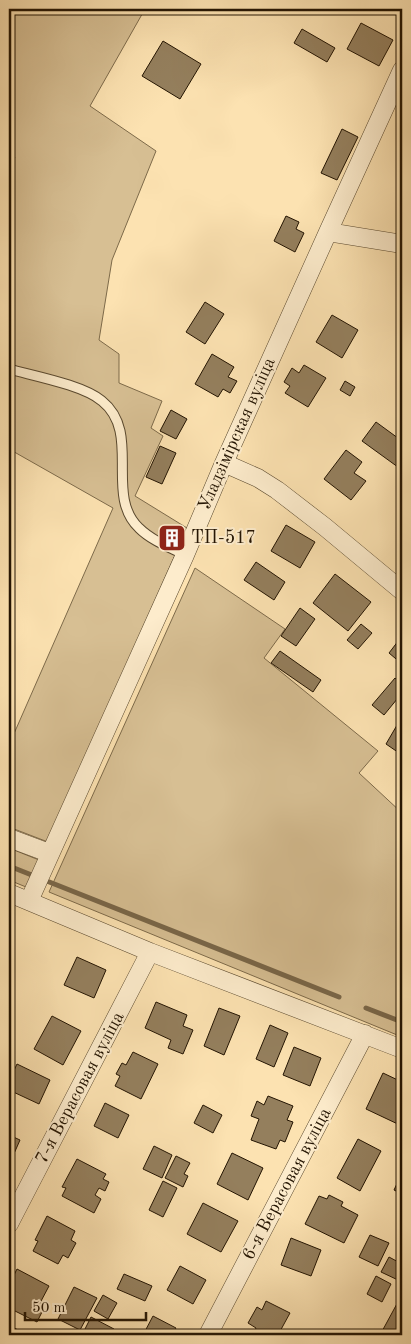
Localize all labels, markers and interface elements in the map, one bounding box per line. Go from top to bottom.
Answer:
street label: Уладзімірская вуліца [195,355,279,513]
building icon: ТП-517 [157,523,187,553]
place label: ТП-517 [191,529,256,547]
street label: 7-я Верасовая вуліца [32,1009,128,1167]
street label: 6-я Верасовая вуліца [239,1105,335,1263]
scale bar [25,1289,146,1321]
text: 50 m [32,1301,66,1316]

